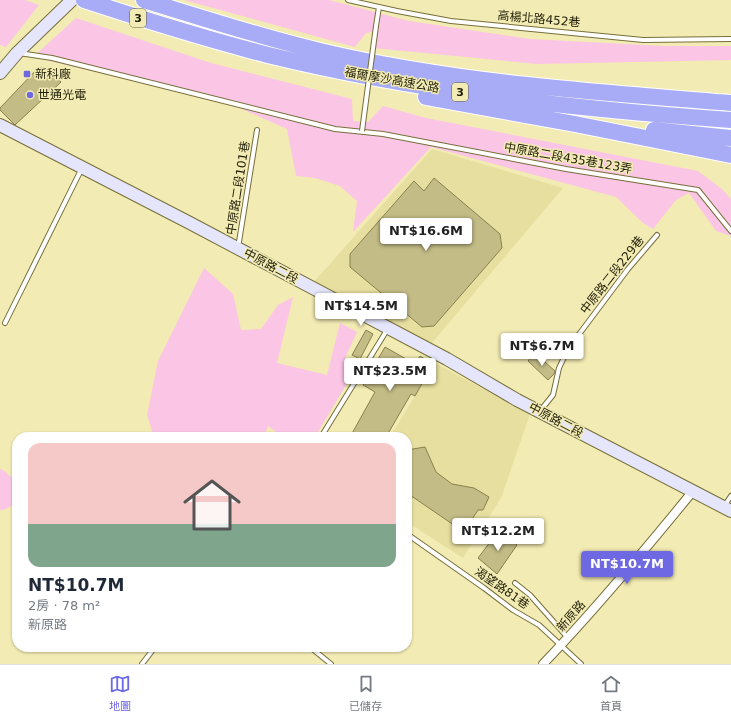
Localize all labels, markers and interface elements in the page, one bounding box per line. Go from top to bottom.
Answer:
street label: 高楊北路452巷 [497,8,581,30]
road number: 3 [130,9,146,27]
street label: 福爾摩沙高速公路 [344,65,440,95]
place label: 新科廠 [35,67,71,81]
marker: 新科廠 [22,69,32,79]
road number: 3 [452,83,468,101]
place label: 世通光電 [38,88,86,102]
marker: 世通光電 [25,90,35,100]
street label: 中原路二段101巷 [224,140,252,236]
street label: 中原路二段435巷123弄 [503,140,633,176]
pin: NT$16.6M [385,218,467,252]
text: NT$16.6M [389,223,463,238]
street label: 中原路二段229巷 [577,233,647,317]
street label: 中原路二段 [241,246,301,286]
pin: NT$14.5M [320,293,402,327]
text: NT$14.5M [324,298,398,313]
pin: NT$6.7M [505,333,579,367]
text: NT$6.7M [510,338,574,353]
pin: NT$23.5M [349,358,431,392]
text: NT$23.5M [353,363,427,378]
street label: 中原路二段 [526,400,586,440]
icon: home [176,469,248,541]
pin: NT$12.2M [457,518,539,552]
text: NT$12.2M [461,523,535,538]
pin: NT$10.7M [586,551,668,585]
text: NT$10.7M [590,556,664,571]
street label: 渴望路81巷 [472,564,532,612]
text: NT$10.7M [28,575,125,595]
text: 2房 · 78 m² [28,598,100,613]
street label: 新原路 [554,598,588,634]
text: 新原路 [28,617,67,632]
tab: 地圖 [109,673,131,713]
tab: 已儲存 [349,673,382,713]
tab: 首頁 [600,673,622,713]

